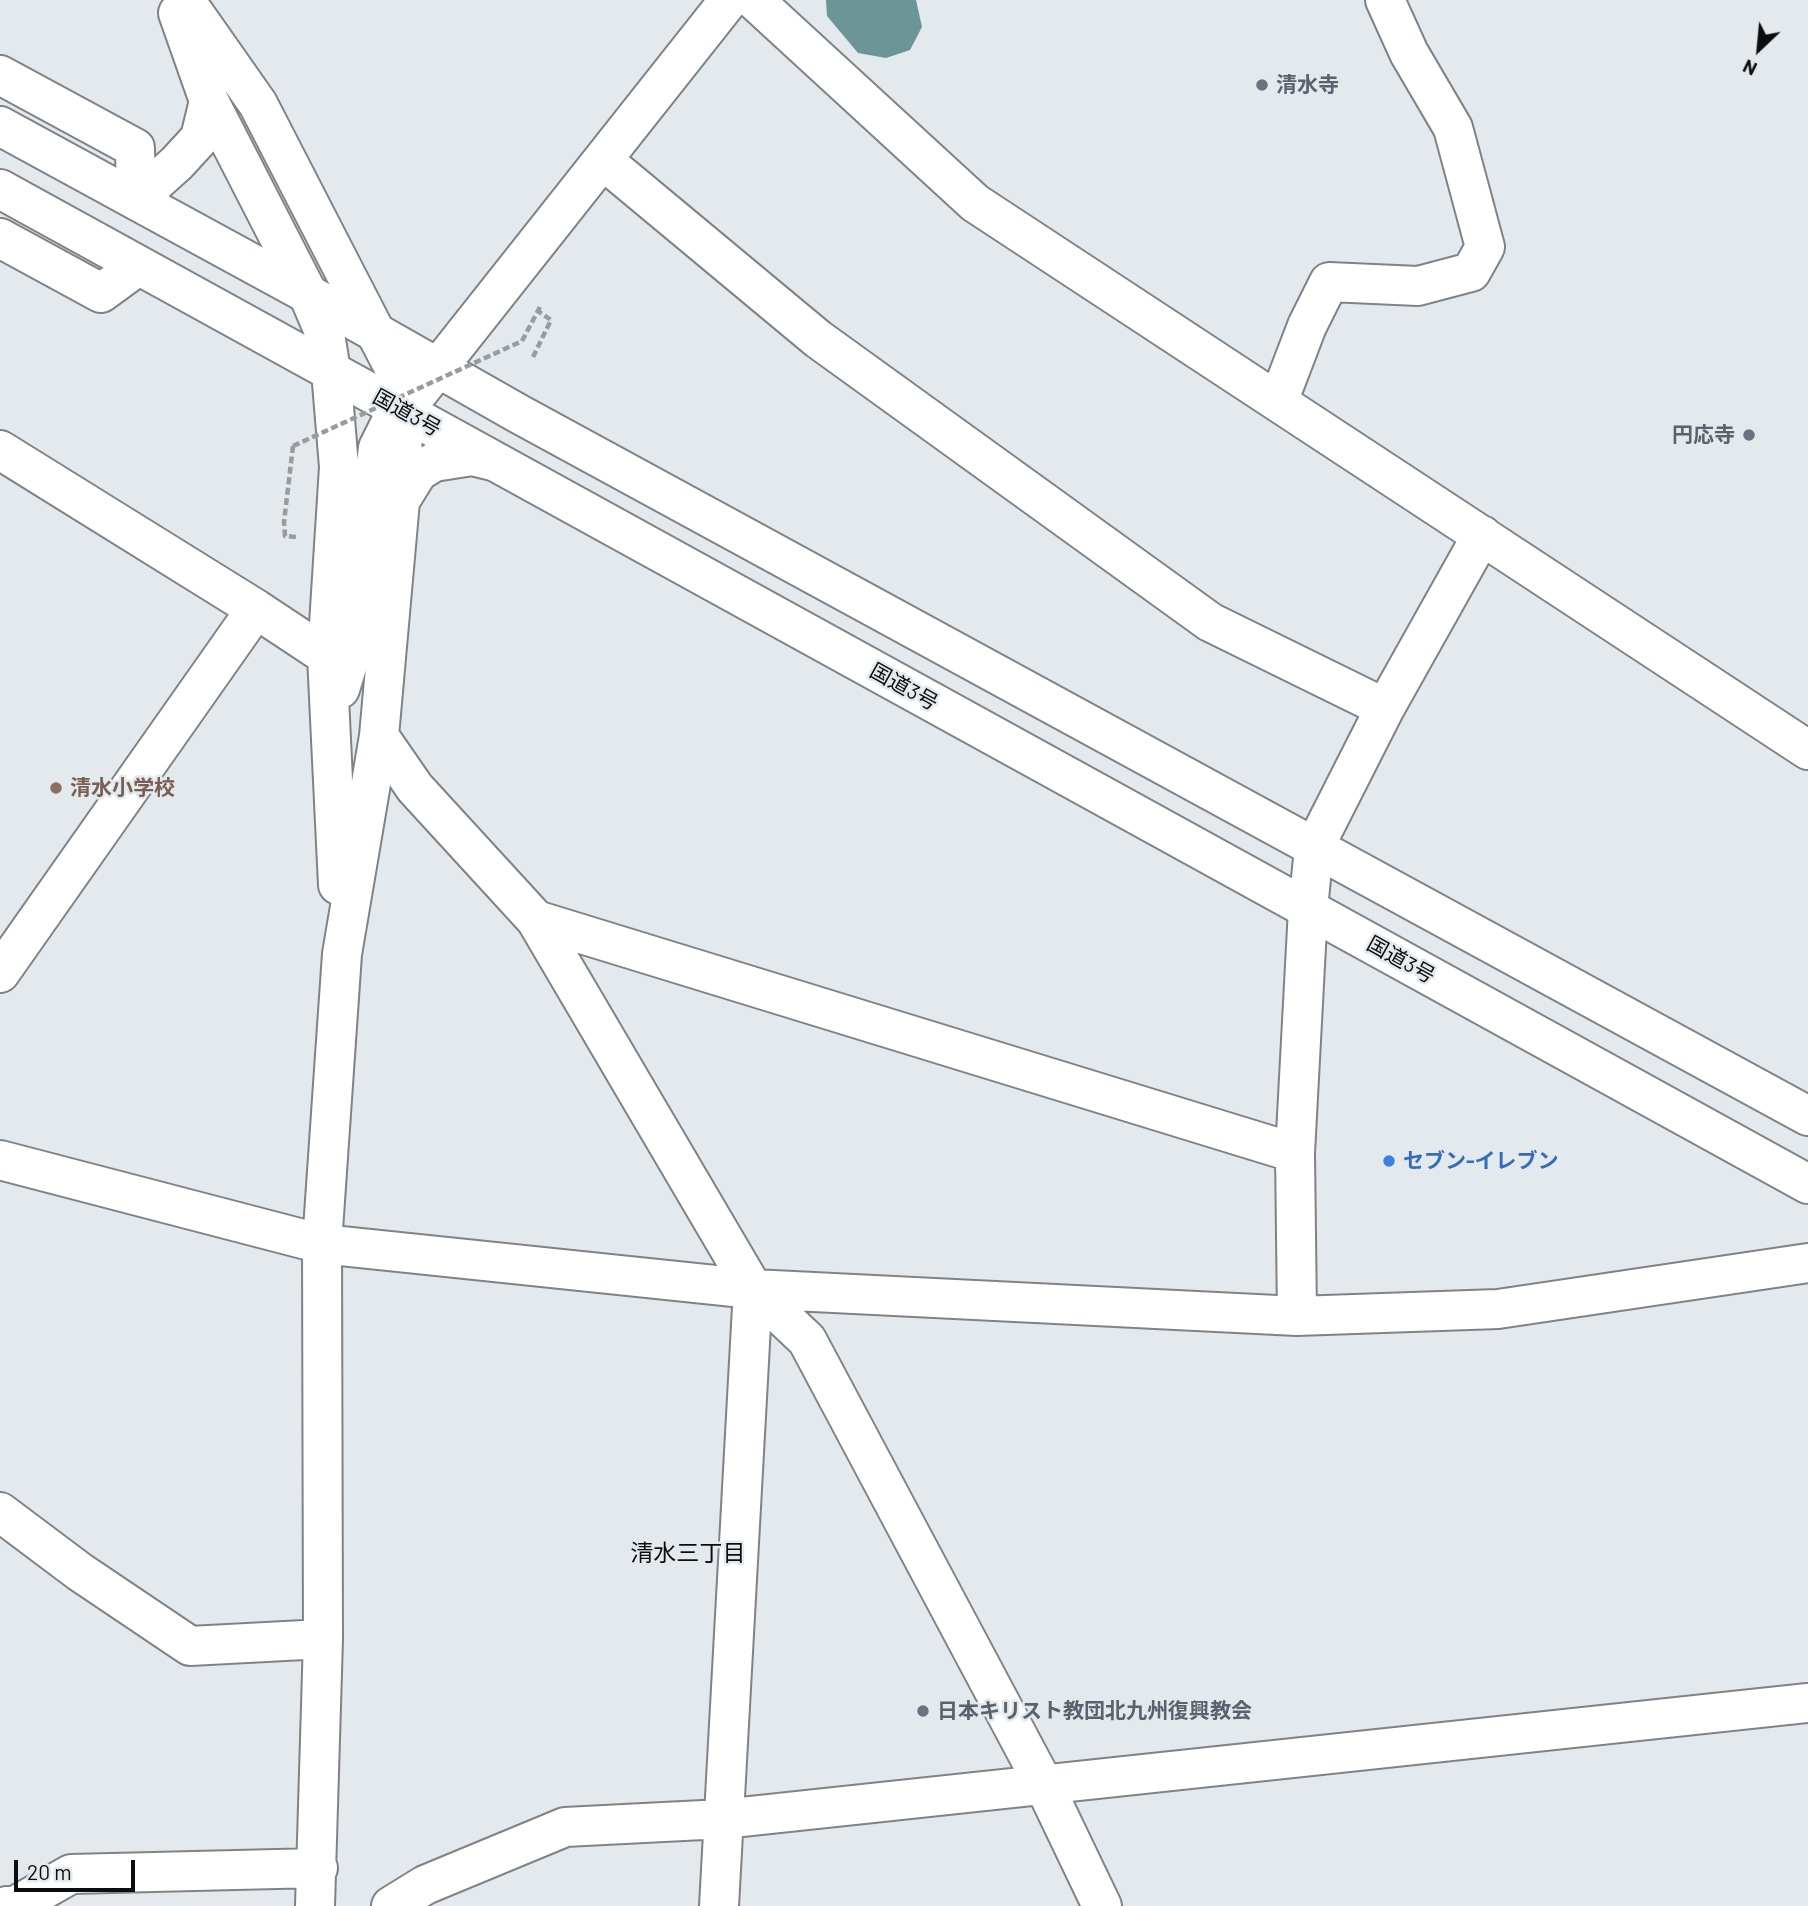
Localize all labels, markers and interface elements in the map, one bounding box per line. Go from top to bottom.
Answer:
north arrow [1724,14,1794,84]
text: N [1739,55,1760,81]
place label: 清水寺 [1276,72,1339,98]
marker: 清水寺 [1254,77,1270,93]
street label: 国道3号 [369,384,445,442]
place label: 円応寺 [1672,422,1735,448]
marker: 円応寺 [1741,427,1757,443]
street label: 国道3号 [866,658,942,716]
place label: 清水小学校 [70,775,175,801]
marker: 清水小学校 [48,780,64,796]
street label: 国道3号 [1363,931,1439,989]
place label: セブン-イレブン [1403,1148,1559,1174]
marker: セブン-イレブン [1381,1153,1397,1169]
district label: 清水三丁目 [631,1539,745,1567]
place label: 日本キリスト教団北九州復興教会 [937,1698,1252,1724]
marker: 日本キリスト教団北九州復興教会 [915,1703,931,1719]
scale bar [18,1846,138,1890]
text: 20 m [27,1859,72,1884]

